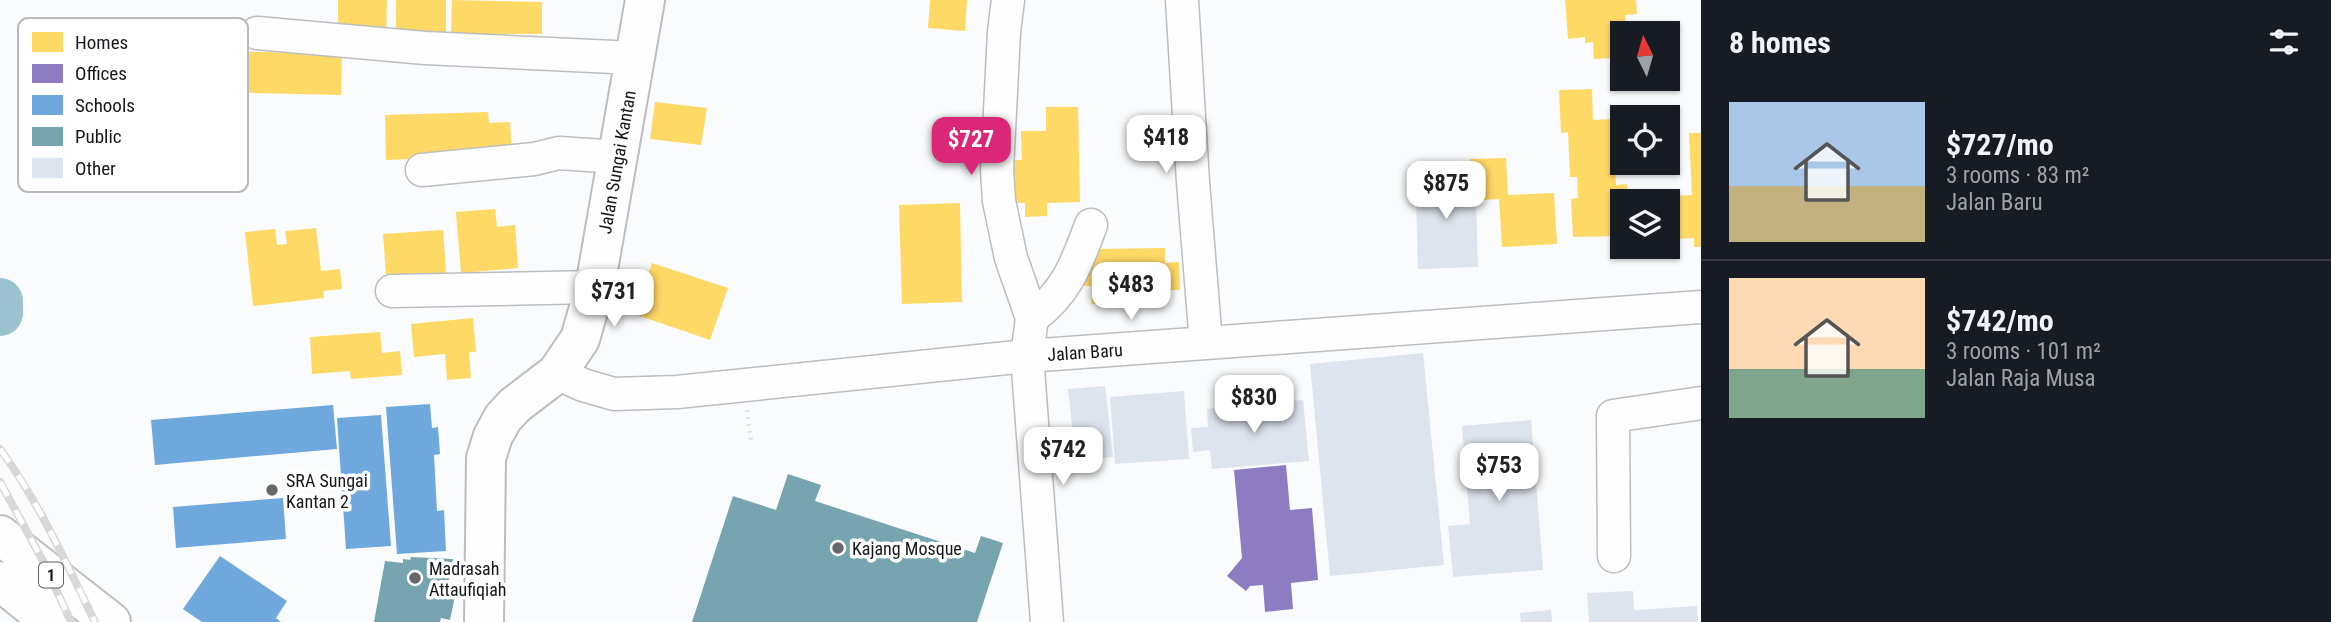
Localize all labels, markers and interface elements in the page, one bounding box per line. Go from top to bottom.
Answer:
legend [18,18,248,192]
north arrow [1610,21,1680,91]
map controls [1610,21,1680,259]
icon: filters [2265,23,2303,61]
text: 8 homes [1729,25,1831,60]
text: Homes [75,31,128,54]
text: Offices [75,62,127,85]
street label: Jalan Sungai Kantan [594,89,640,235]
text: Schools [75,94,135,117]
button: locate [1610,105,1680,175]
pin: $418 [1125,116,1207,175]
pin: $727 [930,118,1012,177]
text: $418 [1143,124,1189,151]
text: Public [75,125,122,148]
text: $727 [948,126,994,153]
text: $727/mo [1946,127,2054,162]
icon: home [1785,130,1869,214]
text: Other [75,157,116,180]
pin: $875 [1405,162,1487,221]
text: 3 rooms · 83 m² [1946,162,2089,189]
text: $875 [1423,170,1469,197]
button: layers [1610,189,1680,259]
text: Jalan Baru [1946,189,2043,216]
pin: $483 [1090,262,1172,322]
pin: $731 [573,270,655,329]
text: $483 [1108,271,1154,298]
text: $731 [591,278,637,305]
text: $742/mo [1946,303,2054,338]
icon: home [1785,306,1869,390]
text: 3 rooms · 101 m² [1946,338,2101,365]
street label: Jalan Baru [1047,339,1123,365]
text: Jalan Raja Musa [1946,365,2096,392]
pin: $830 [1213,376,1295,435]
text: $830 [1231,384,1277,411]
pin: $742 [1022,428,1104,487]
text: $742 [1040,436,1086,463]
pin: $753 [1458,444,1540,503]
text: $753 [1476,452,1522,479]
place label: SRA Sungai Kantan 2 [286,470,368,512]
marker: SRA Sungai Kantan 2 [264,482,280,498]
place label: Kajang Mosque [852,538,962,559]
marker: Kajang Mosque [830,540,846,556]
place label: Madrasah Attaufiqiah [429,558,506,600]
road number: 1 [39,562,63,588]
marker: Madrasah Attaufiqiah [407,570,423,586]

